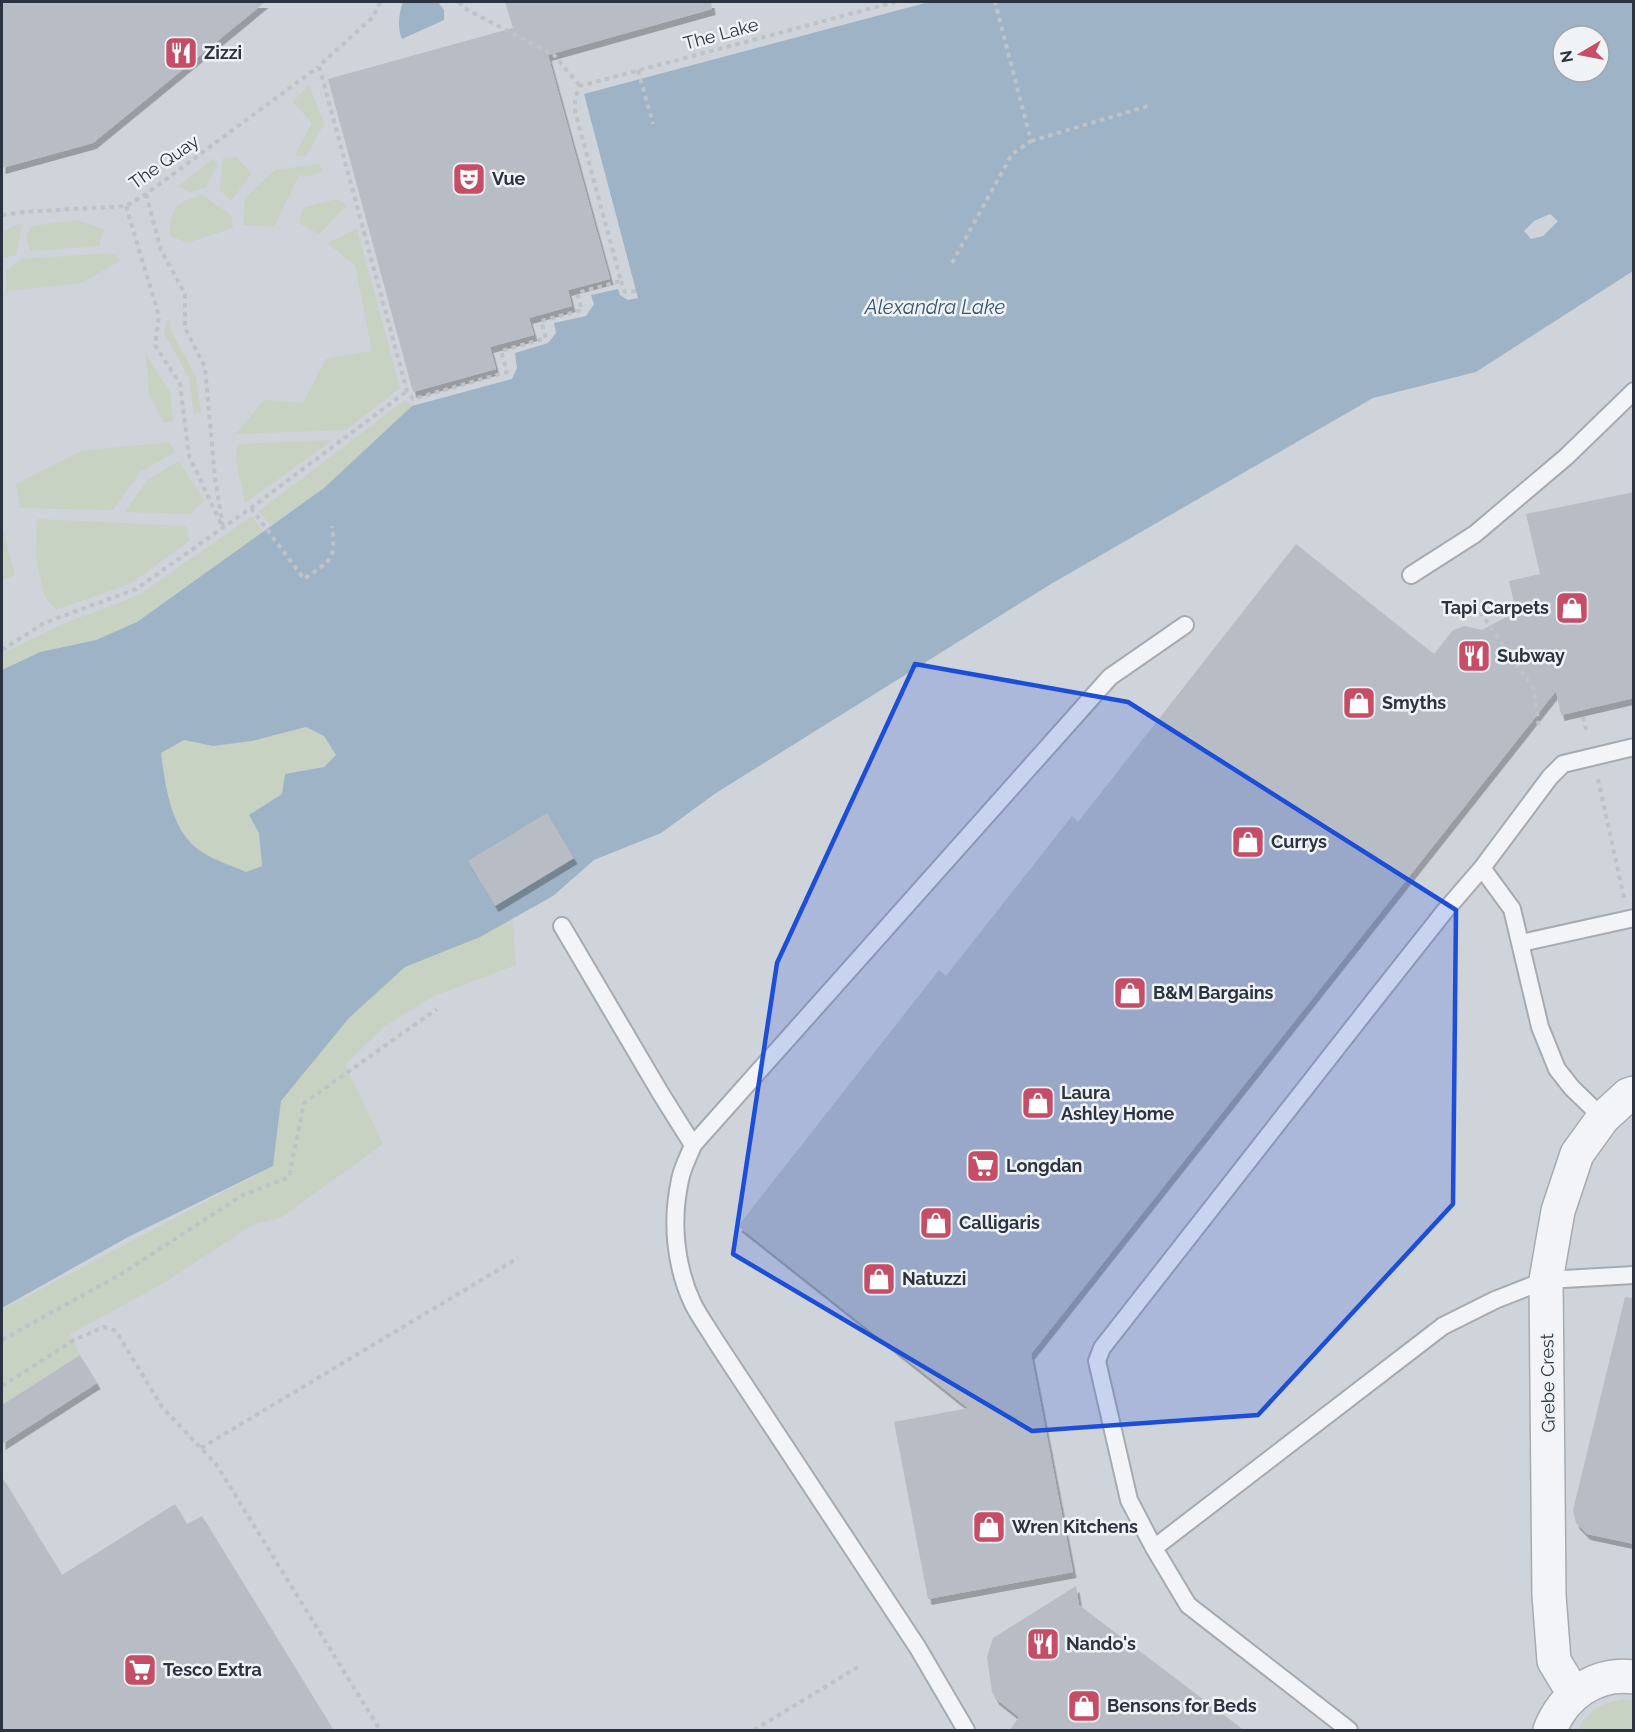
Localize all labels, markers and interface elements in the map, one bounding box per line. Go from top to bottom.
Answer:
street label: The Lake [681,13,761,54]
north arrow [1551,24,1611,84]
restaurant icon: Zizzi [163,35,199,71]
place label: Zizzi [204,42,242,63]
text: N [1556,49,1577,64]
street label: The Quay [125,130,203,193]
theatre icon: Vue [451,161,487,197]
place label: Vue [492,168,526,189]
water label: Alexandra Lake [864,295,1006,319]
shop icon: Tapi Carpets [1554,590,1590,626]
place label: Tapi Carpets [1441,597,1549,618]
restaurant icon: Subway [1456,638,1492,674]
place label: Subway [1497,645,1565,666]
shop icon: Smyths [1341,685,1377,721]
place label: Smyths [1382,692,1446,713]
shop icon: Currys [1230,824,1266,860]
place label: Currys [1271,831,1327,852]
shop icon: B&M Bargains [1112,975,1148,1011]
place label: B&M Bargains [1153,982,1274,1003]
place label: Laura Ashley Home [1061,1082,1175,1124]
shop icon: Laura Ashley Home [1020,1085,1056,1121]
supermarket icon: Longdan [965,1148,1001,1184]
place label: Longdan [1006,1155,1082,1176]
shop icon: Calligaris [918,1205,954,1241]
place label: Calligaris [959,1212,1040,1233]
shop icon: Natuzzi [861,1261,897,1297]
place label: Natuzzi [902,1268,966,1289]
street label: Grebe Crest [1536,1333,1559,1433]
shop icon: Wren Kitchens [971,1509,1007,1545]
place label: Wren Kitchens [1012,1516,1138,1537]
restaurant icon: Nando's [1025,1626,1061,1662]
place label: Nando's [1066,1633,1136,1654]
supermarket icon: Tesco Extra [122,1652,158,1688]
place label: Tesco Extra [163,1659,262,1680]
shop icon: Bensons for Beds [1066,1688,1102,1724]
place label: Bensons for Beds [1107,1695,1257,1716]

